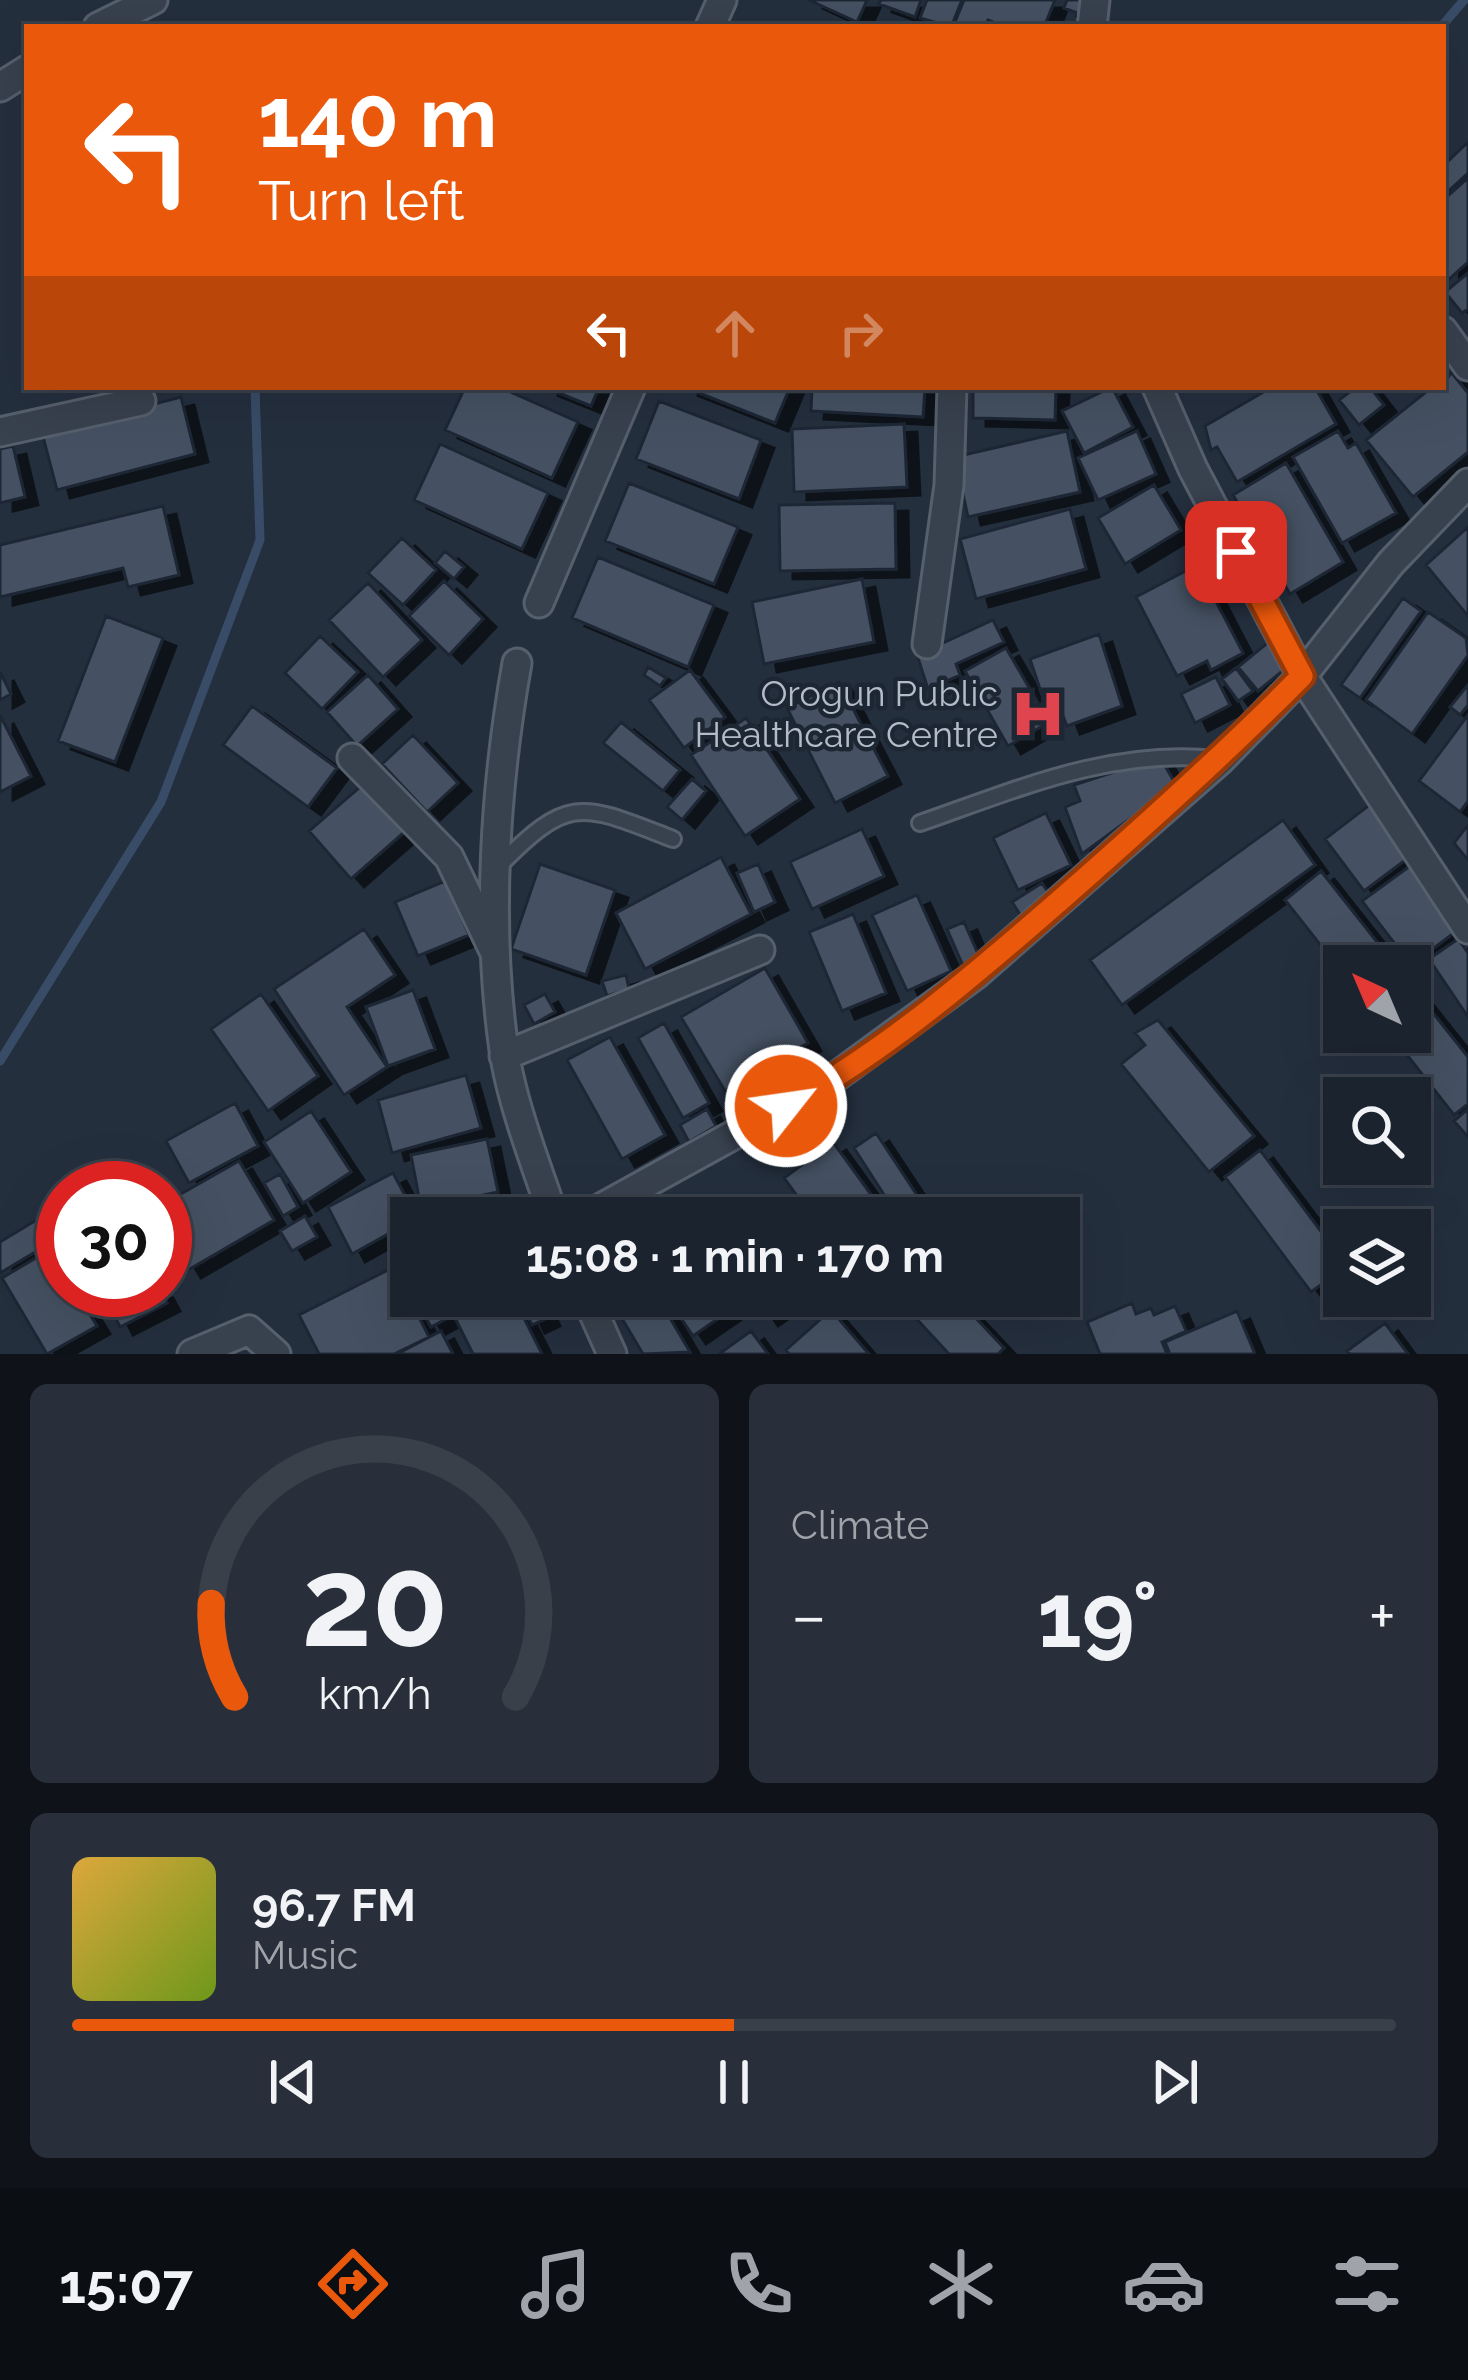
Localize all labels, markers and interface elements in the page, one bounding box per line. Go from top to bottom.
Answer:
text: 140 m [258,68,497,167]
icon: left [60,72,216,228]
text: Turn left [258,169,465,233]
icon: left [576,300,642,366]
icon: ahead [702,300,768,366]
icon: right [828,300,894,366]
pin [1185,501,1287,603]
icon: arrive [1203,519,1269,585]
place label: Orogun Public Healthcare Centre [695,672,998,755]
hospital icon: Orogun Public Healthcare Centre [1009,685,1067,743]
north arrow [1323,945,1431,1053]
map controls [1323,945,1431,1317]
position arrow [723,1043,849,1169]
button: search [1323,1077,1431,1185]
speed limit sign: 30 [36,1161,192,1317]
button: layers [1323,1209,1431,1317]
text: 15:08 · 1 min · 170 m [526,1230,944,1283]
text: Climate [791,1502,929,1548]
text: 20 [301,1529,448,1675]
text: 19° [1037,1562,1158,1668]
text: − [791,1577,827,1654]
text: + [1369,1577,1396,1654]
text: km/h [318,1668,431,1718]
text: 96.7 FM [252,1879,416,1932]
text: Music [252,1932,358,1978]
icon: previous [260,2049,326,2115]
icon: pause [701,2049,767,2115]
icon: next [1142,2049,1208,2115]
icon: directions [311,2242,395,2326]
icon: music [514,2242,598,2326]
icon: phone [717,2242,801,2326]
icon: climate [919,2242,1003,2326]
icon: car [1122,2242,1206,2326]
icon: filters [1325,2242,1409,2326]
text: 15:07 [59,2252,193,2316]

